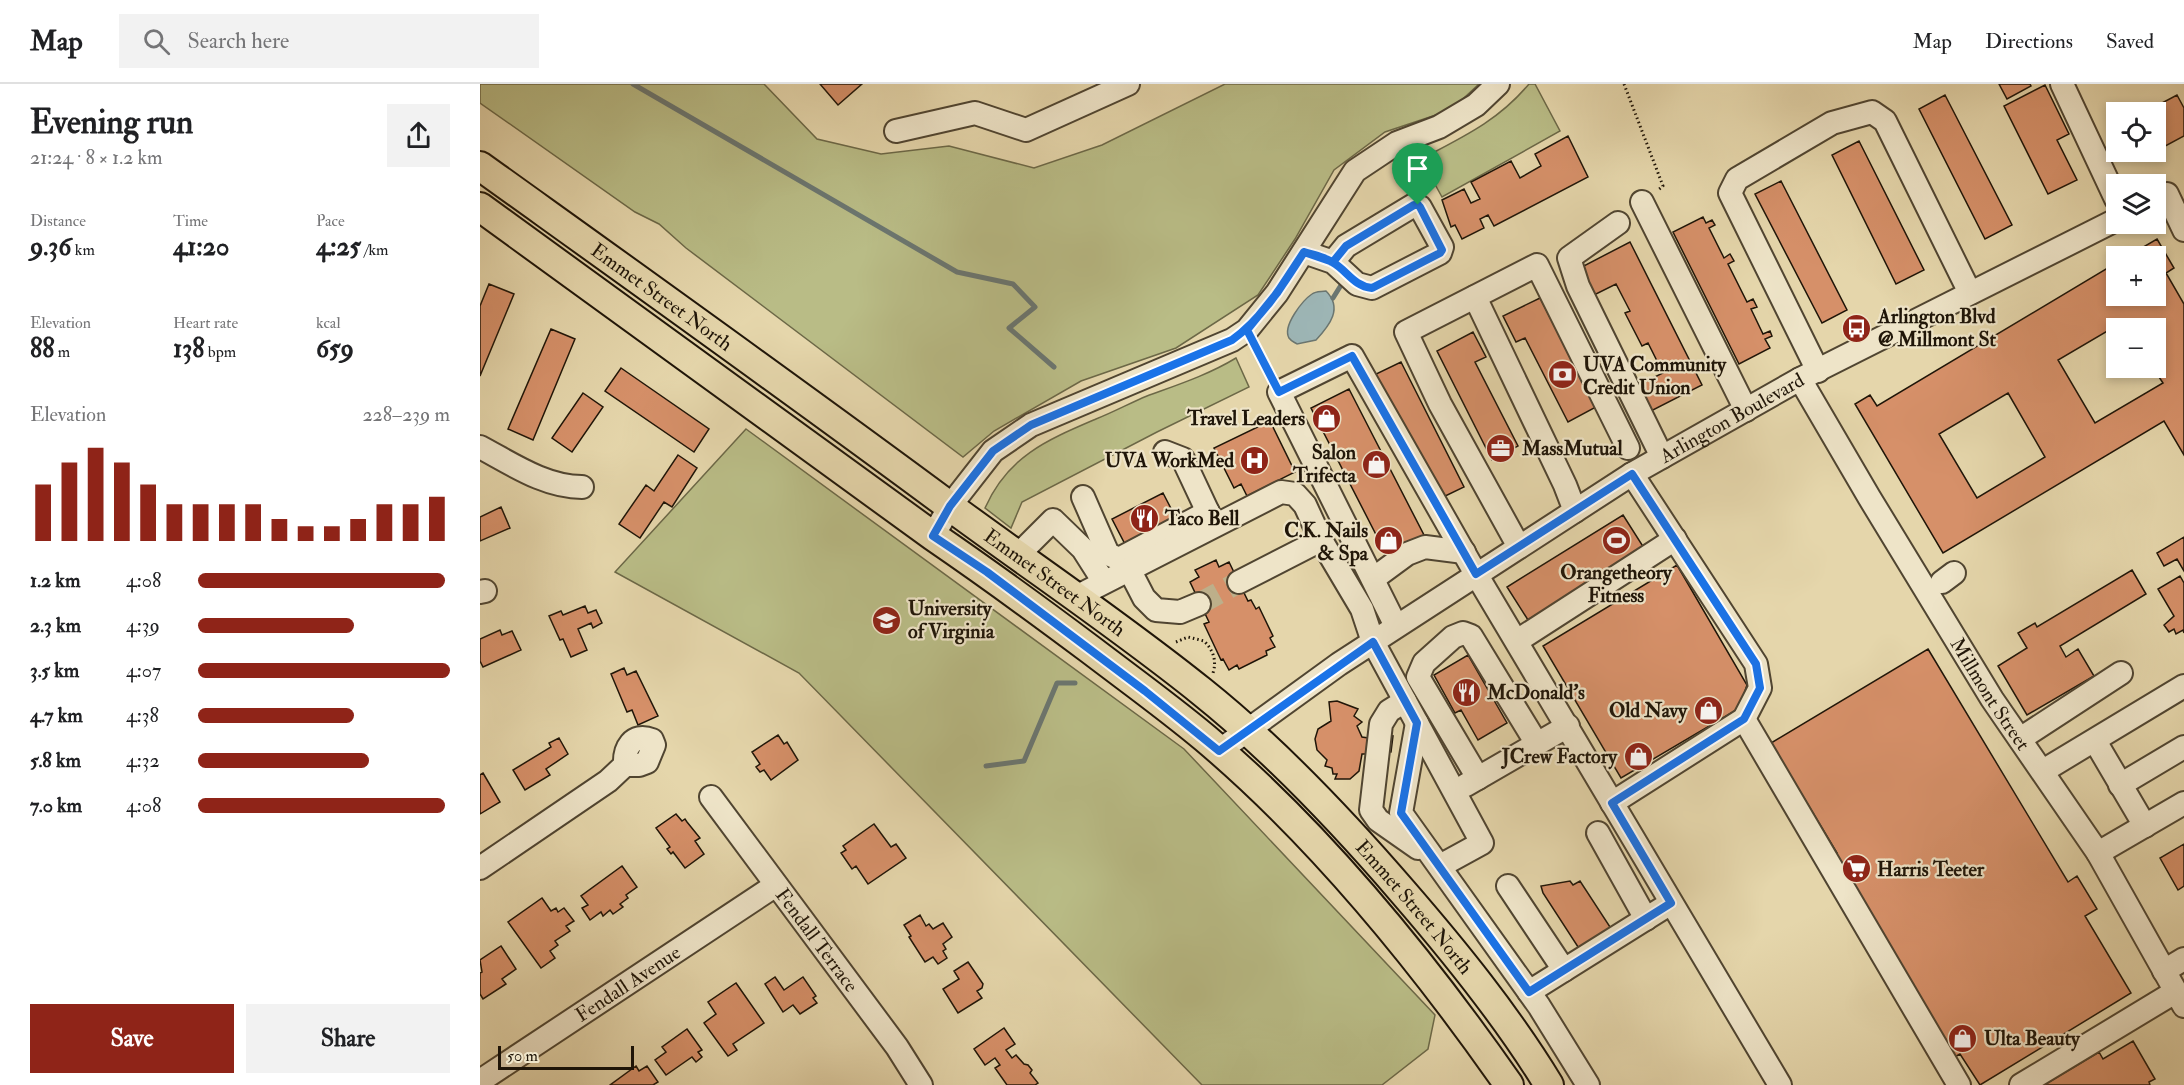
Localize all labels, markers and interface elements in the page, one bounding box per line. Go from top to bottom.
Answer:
search box [119,14,539,68]
text: Map [30,24,83,59]
icon: search [140,25,173,58]
text: Search here [188,27,289,55]
text: Map [1912,28,1952,55]
text: Directions [1985,28,2073,55]
text: Saved [2106,28,2154,55]
text: Evening run [30,102,193,143]
map controls [2106,102,2166,378]
button: locate [2106,102,2166,162]
button: share [387,104,450,167]
pin [1392,143,1443,205]
text: 21:24 · 8 × 1.2 km [30,145,163,170]
icon: arrive [1401,152,1434,185]
button: layers [2106,174,2166,234]
text: Distance [30,211,86,231]
text: Time [173,211,208,231]
text: Pace [316,211,345,231]
text: 9.36 [30,231,71,263]
text: 41:20 [173,231,229,263]
text: 4:25 [316,231,361,263]
street label: Emmet Street North [586,237,738,356]
text: km [71,240,95,260]
text: /km [361,240,389,260]
button: + [2106,246,2166,306]
place label: Arlington Blvd @ Millmont St [1877,304,1997,352]
bus stop icon: Arlington Blvd @ Millmont St [1841,312,1873,344]
text: Elevation [30,313,91,333]
text: Heart rate [173,313,238,333]
text: kcal [316,313,341,333]
button: − [2106,318,2166,378]
text: 88 [30,333,54,365]
text: 138 [173,333,204,365]
text: 659 [316,333,354,365]
text: m [54,342,70,362]
text: bpm [204,342,236,362]
place label: UVA Community Credit Union [1583,352,1727,400]
bank icon: UVA Community Credit Union [1546,359,1578,391]
street label: Arlington Boulevard [1654,367,1808,469]
text: Elevation [30,402,106,427]
text: 228–239 m [362,402,450,427]
shop icon: Travel Leaders [1310,402,1342,434]
place label: Travel Leaders [1186,406,1305,431]
office icon: MassMutual [1485,432,1517,464]
place label: MassMutual [1521,436,1624,461]
place label: Salon Trifecta [1292,440,1357,488]
hospital icon: UVA WorkMed [1239,444,1271,476]
place label: UVA WorkMed [1105,448,1234,473]
shop icon: Salon Trifecta [1361,448,1393,480]
restaurant icon: Taco Bell [1128,502,1160,534]
place label: Taco Bell [1164,506,1240,531]
place label: C.K. Nails & Spa [1284,518,1369,567]
street label: Emmet Street North [979,523,1131,642]
shop icon: C.K. Nails & Spa [1373,525,1405,557]
sports icon: Orangetheory Fitness [1600,525,1632,557]
place label: Orangetheory Fitness [1560,560,1673,608]
text: 1.2 km [30,568,80,593]
text: 4:08 [126,568,161,593]
place label: University of Virginia [908,596,995,645]
school or university icon: University of Virginia [871,604,903,636]
text: 2.3 km [30,613,81,638]
text: 4:39 [126,613,160,638]
street label: Millmont Street [1945,633,2036,755]
text: 3.5 km [30,658,79,683]
text: 4:07 [126,658,161,683]
restaurant icon: McDonald's [1450,676,1482,708]
place label: McDonald's [1486,680,1585,705]
shop icon: Old Navy [1692,694,1724,726]
place label: Old Navy [1609,698,1688,724]
text: 4.7 km [30,703,83,728]
text: 4:38 [126,703,159,728]
shop icon: JCrew Factory [1622,740,1654,772]
place label: JCrew Factory [1501,744,1618,770]
text: 5.8 km [30,748,81,773]
text: 4:32 [126,748,160,773]
text: 7.0 km [30,793,82,818]
text: 4:08 [126,793,161,818]
street label: Emmet Street North [1350,835,1479,979]
supermarket icon: Harris Teeter [1840,853,1872,885]
place label: Harris Teeter [1877,857,1985,882]
street label: Fendall Terrace [770,883,864,997]
street label: Fendall Avenue [570,939,685,1027]
button: Save [30,1004,234,1073]
button: Share [246,1004,450,1073]
shop icon: Ulta Beauty [1947,1022,1979,1054]
place label: Ulta Beauty [1984,1026,2081,1052]
scale bar [498,1043,634,1070]
text: 50 m [507,1046,538,1066]

